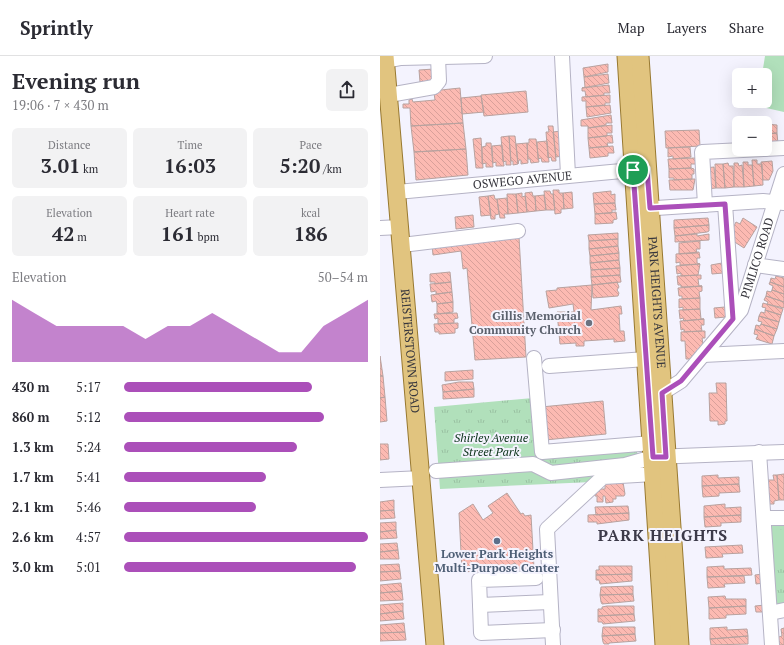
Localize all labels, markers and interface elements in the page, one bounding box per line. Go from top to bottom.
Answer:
text: Sprintly [20,15,93,40]
text: Map [618,18,645,37]
text: Layers [667,18,707,37]
text: Share [729,18,764,37]
text: Evening run [12,66,140,95]
map controls [732,68,772,156]
button: + [732,68,772,108]
button: share [326,69,368,111]
text: 19:06 · 7 × 430 m [12,96,109,114]
button: − [732,116,772,156]
text: Distance [48,138,91,152]
text: Time [177,138,203,152]
text: Pace [299,138,322,152]
text: 3.01 [40,152,80,179]
text: 16:03 [164,152,216,179]
text: 5:20 [279,152,320,179]
pin [616,153,650,187]
icon: arrive [622,159,644,181]
text: km [80,162,98,176]
text: /km [320,162,342,176]
street label: OSWEGO AVENUE [472,168,573,192]
text: Elevation [46,206,92,220]
text: Heart rate [165,206,215,220]
text: kcal [301,206,320,220]
street label: PIMLICO ROAD [737,216,777,300]
text: 42 [52,220,75,247]
text: 161 [161,220,195,247]
text: 186 [294,220,328,247]
text: m [75,230,87,244]
text: bpm [195,230,219,244]
street label: PARK HEIGHTS AVENUE [645,236,669,369]
text: Elevation [12,268,67,286]
text: 50–54 m [318,268,368,286]
street label: REISTERSTOWN ROAD [398,288,423,414]
place label: Gillis Memorial Community Church [469,308,581,337]
marker: Gillis Memorial Community Church [584,318,594,328]
text: 430 m [12,378,50,396]
text: 5:17 [76,378,101,396]
text: 860 m [12,408,50,426]
text: 5:12 [76,408,101,426]
park label: Shirley Avenue Street Park [454,430,529,459]
text: 1.3 km [12,438,54,456]
text: 5:24 [76,438,101,456]
text: 1.7 km [12,468,54,486]
text: 5:41 [76,468,101,486]
text: 2.1 km [12,498,54,516]
text: 5:46 [76,498,101,516]
district label: PARK HEIGHTS [598,524,728,546]
text: 2.6 km [12,528,54,546]
text: 4:57 [76,528,101,546]
marker: Lower Park Heights Multi-Purpose Center [492,536,502,546]
place label: Lower Park Heights Multi-Purpose Center [435,546,560,575]
text: 3.0 km [12,558,54,576]
text: 5:01 [76,558,101,576]

